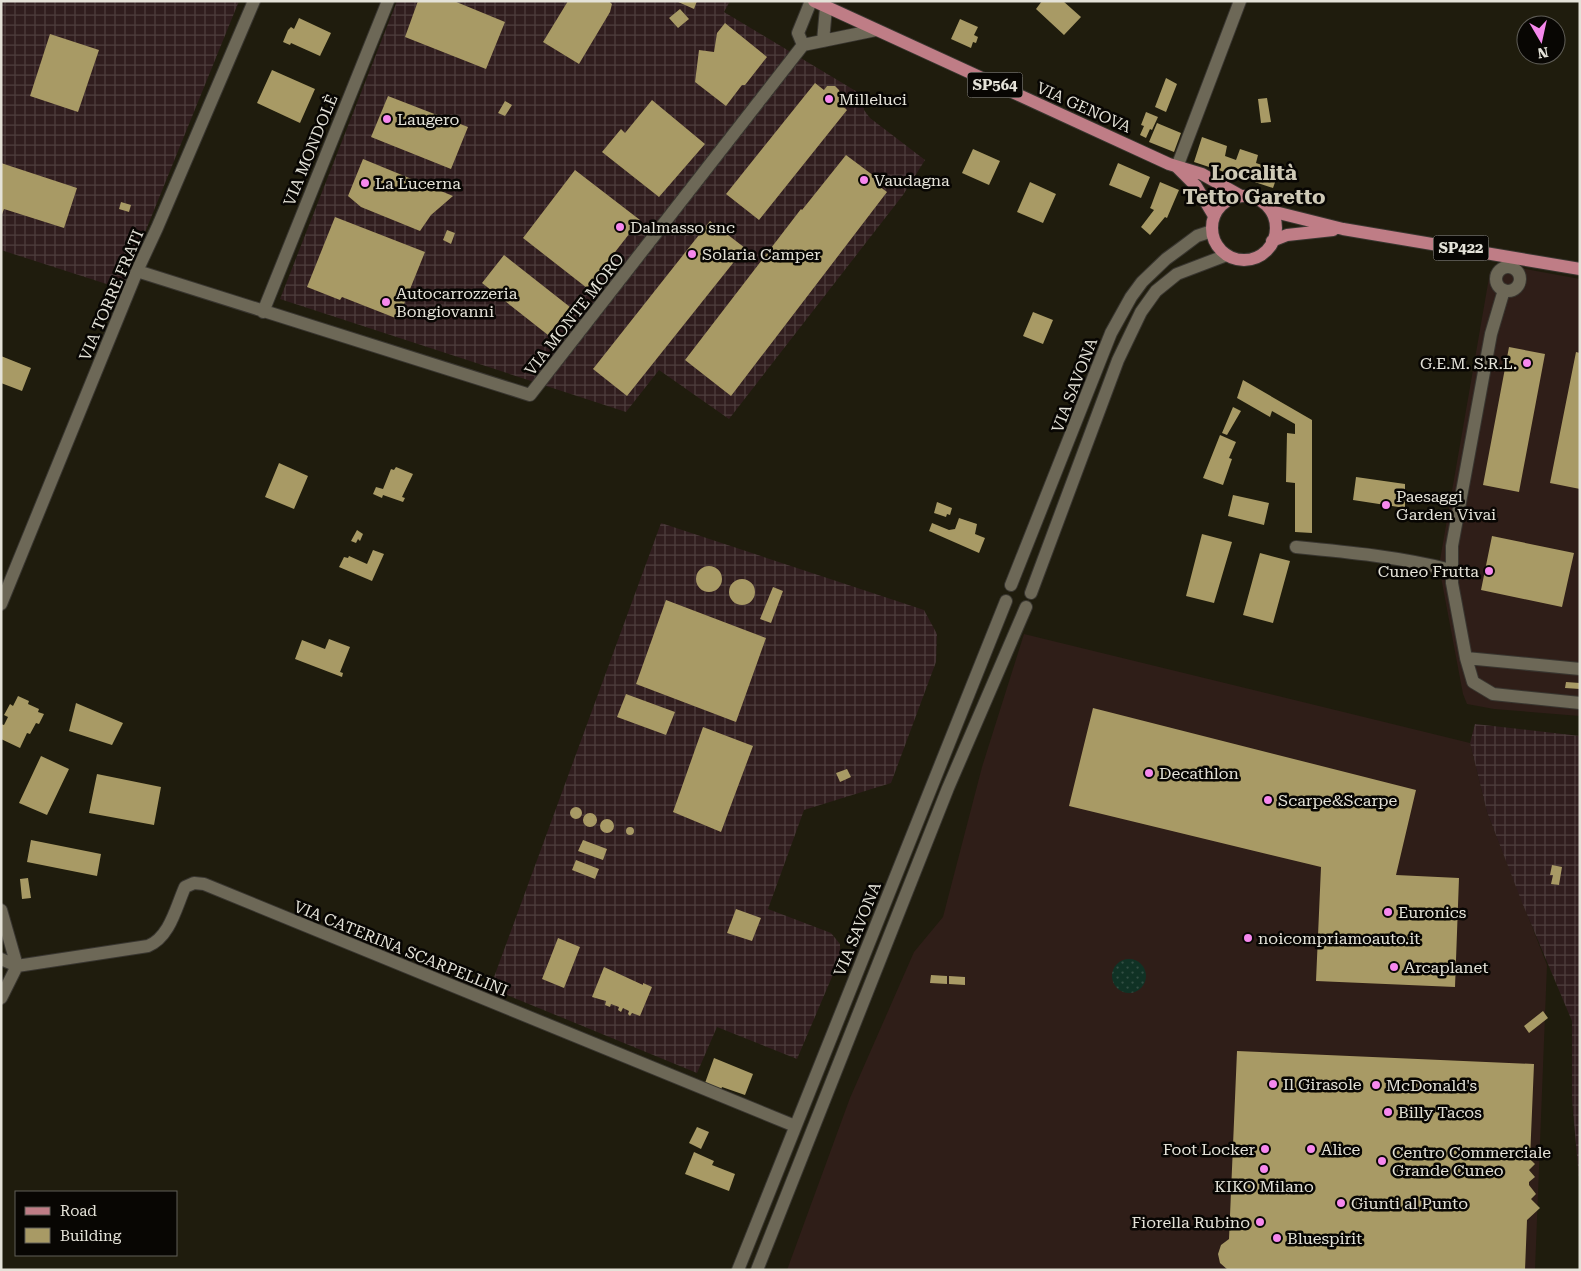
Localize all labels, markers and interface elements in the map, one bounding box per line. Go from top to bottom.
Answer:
north arrow [1516,15,1566,65]
text: N [1536,44,1550,62]
road number: SP564 [968,72,1022,98]
street label: VIA GENOVA [1034,78,1135,137]
place label: Milleluci [839,90,907,109]
street label: VIA MONDOLÈ [279,92,341,209]
marker: Milleluci [823,93,835,105]
place label: Laugero [397,110,460,129]
marker: Laugero [381,113,393,125]
district label: Località Tetto Garetto [1182,161,1326,209]
place label: Vaudagna [874,171,950,190]
place label: La Lucerna [375,174,461,193]
marker: Vaudagna [858,174,870,186]
marker: La Lucerna [359,177,371,189]
place label: Dalmasso snc [630,218,735,237]
marker: Dalmasso snc [614,221,626,233]
street label: VIA TORRE FRATI [75,227,148,363]
road number: SP422 [1434,236,1488,260]
place label: Solaria Camper [702,245,821,264]
marker: Solaria Camper [686,248,698,260]
street label: VIA MONTE MORO [521,249,628,379]
place label: Autocarrozzeria Bongiovanni [396,284,518,321]
marker: Autocarrozzeria Bongiovanni [380,296,392,308]
street label: VIA SAVONA [1048,334,1102,435]
place label: G.E.M. S.R.L. [1420,354,1517,373]
marker: G.E.M. S.R.L. [1521,357,1533,369]
place label: Paesaggi Garden Vivai [1396,487,1496,524]
marker: Paesaggi Garden Vivai [1380,499,1392,511]
place label: Cuneo Frutta [1378,562,1479,581]
marker: Cuneo Frutta [1483,565,1495,577]
place label: Decathlon [1159,764,1239,783]
marker: Decathlon [1143,767,1155,779]
place label: Scarpe&Scarpe [1278,791,1397,810]
marker: Scarpe&Scarpe [1262,794,1274,806]
street label: VIA SAVONA [830,879,885,979]
street label: VIA CATERINA SCARPELLINI [291,897,511,1000]
place label: Euronics [1398,903,1467,922]
marker: Euronics [1382,906,1394,918]
place label: noicompriamoauto.it [1258,929,1420,948]
marker: noicompriamoauto.it [1242,932,1254,944]
place label: Arcaplanet [1404,958,1488,977]
marker: Arcaplanet [1388,961,1400,973]
place label: Il Girasole [1283,1075,1362,1094]
place label: McDonald's [1386,1076,1478,1095]
marker: Il Girasole [1267,1078,1279,1090]
marker: McDonald's [1370,1079,1382,1091]
place label: Billy Tacos [1398,1103,1482,1122]
marker: Billy Tacos [1382,1106,1394,1118]
place label: Foot Locker [1163,1140,1255,1159]
place label: Alice [1321,1140,1360,1159]
marker: Foot Locker [1259,1143,1271,1155]
marker: Alice [1305,1143,1317,1155]
place label: Centro Commerciale Grande Cuneo [1392,1143,1551,1180]
marker: Centro Commerciale Grande Cuneo [1376,1155,1388,1167]
marker: KIKO Milano [1258,1163,1270,1175]
place label: KIKO Milano [1214,1177,1314,1196]
legend [15,1191,178,1256]
place label: Giunti al Punto [1351,1194,1468,1213]
marker: Giunti al Punto [1335,1197,1347,1209]
text: Road [60,1202,97,1220]
place label: Fiorella Rubino [1131,1213,1250,1232]
marker: Fiorella Rubino [1254,1216,1266,1228]
text: Building [60,1227,122,1245]
place label: Bluespirit [1287,1229,1362,1248]
marker: Bluespirit [1271,1232,1283,1244]

